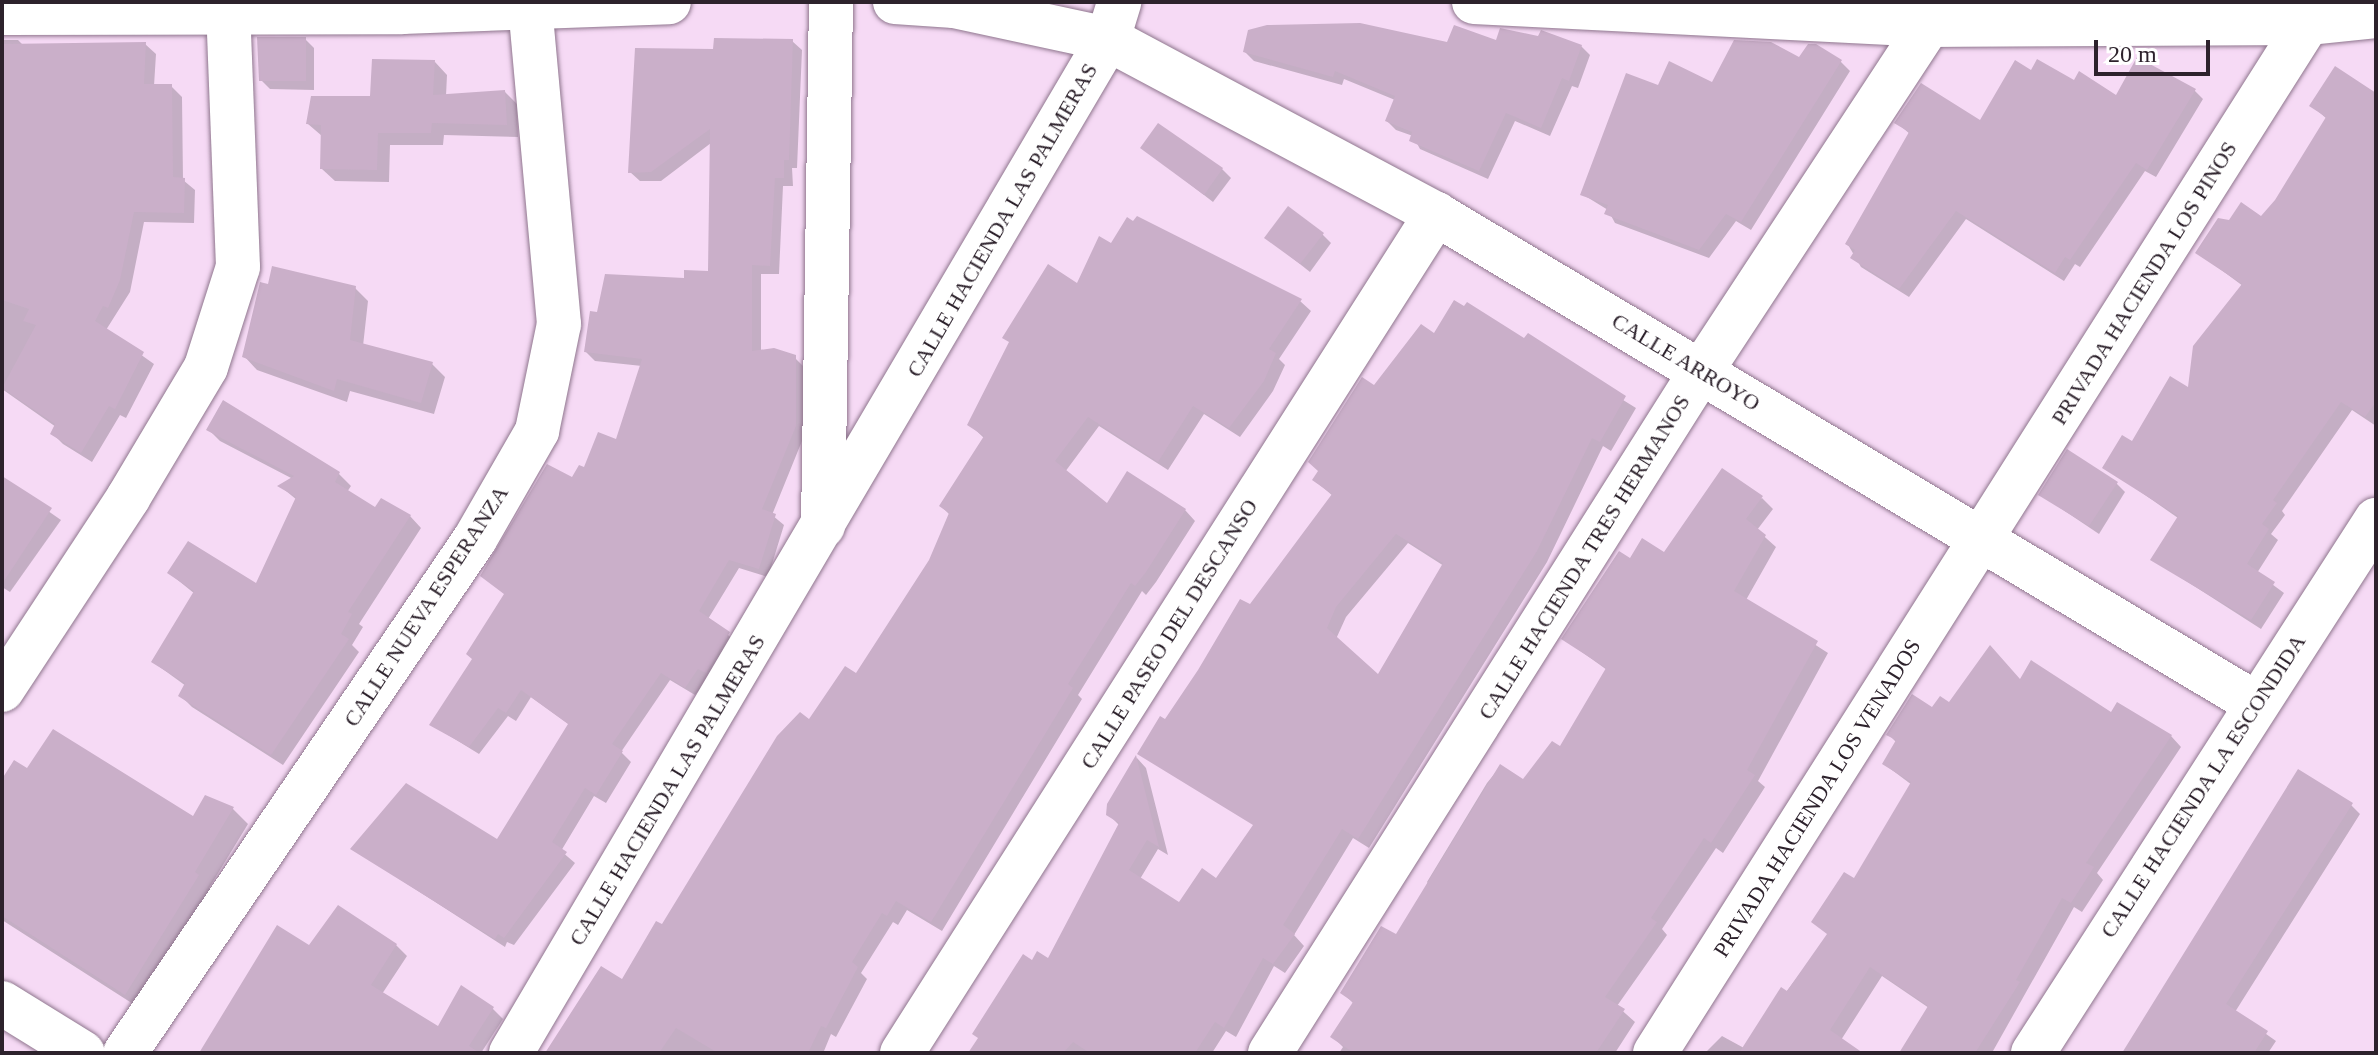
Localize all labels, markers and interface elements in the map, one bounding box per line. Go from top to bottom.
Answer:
scale bar [2098,24,2214,74]
text: 20 m [2108,41,2157,67]
street label: CALLE HACIENDA LAS PALMERAS [901,58,1103,382]
street label: PRIVADA HACIENDA LOS PINOS [2045,135,2243,431]
street label: CALLE ARROYO [1607,307,1765,417]
street label: CALLE HACIENDA TRES HERMANOS [1472,389,1696,725]
street label: CALLE NUEVA ESPERANZA [338,480,514,732]
street label: CALLE PASEO DEL DESCANSO [1075,494,1263,774]
street label: CALLE HACIENDA LA ESCONDIDA [2094,628,2312,944]
street label: CALLE HACIENDA LAS PALMERAS [563,629,771,951]
street label: PRIVADA HACIENDA LOS VENADOS [1707,633,1927,963]

